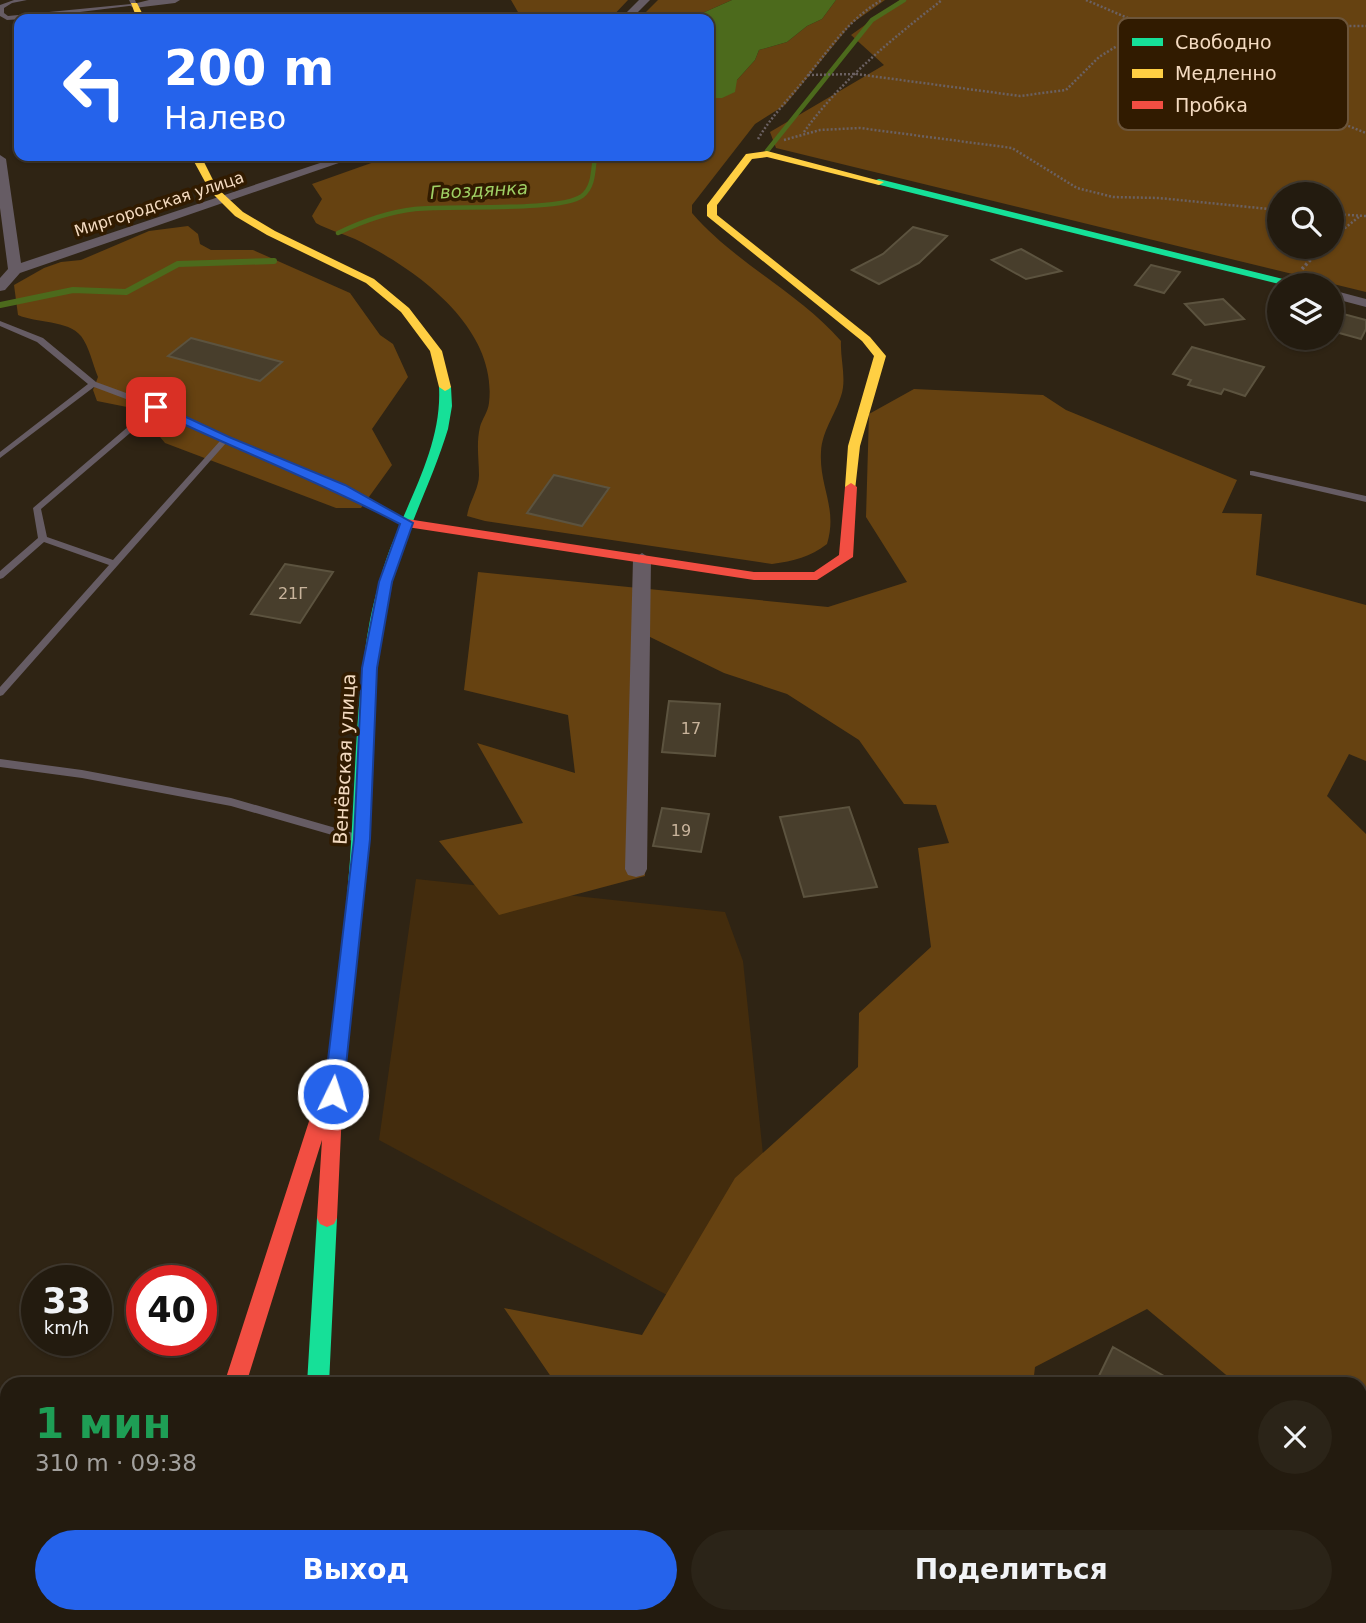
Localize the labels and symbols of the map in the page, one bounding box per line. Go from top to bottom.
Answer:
legend [1118,18,1348,130]
text: Свободно [1175,31,1272,53]
text: Медленно [1175,62,1277,84]
text: Пробка [1175,94,1248,116]
street label: Миргородская улица [72,168,246,240]
water label: Гвоздянка [429,177,529,203]
pin [126,377,186,437]
house number: 21Г [278,584,308,603]
street label: Венёвская улица [329,673,359,845]
house number: 17 [681,719,701,738]
house number: 19 [671,821,691,840]
position arrow [296,1057,370,1131]
speed limit sign: 40 [126,1265,217,1356]

